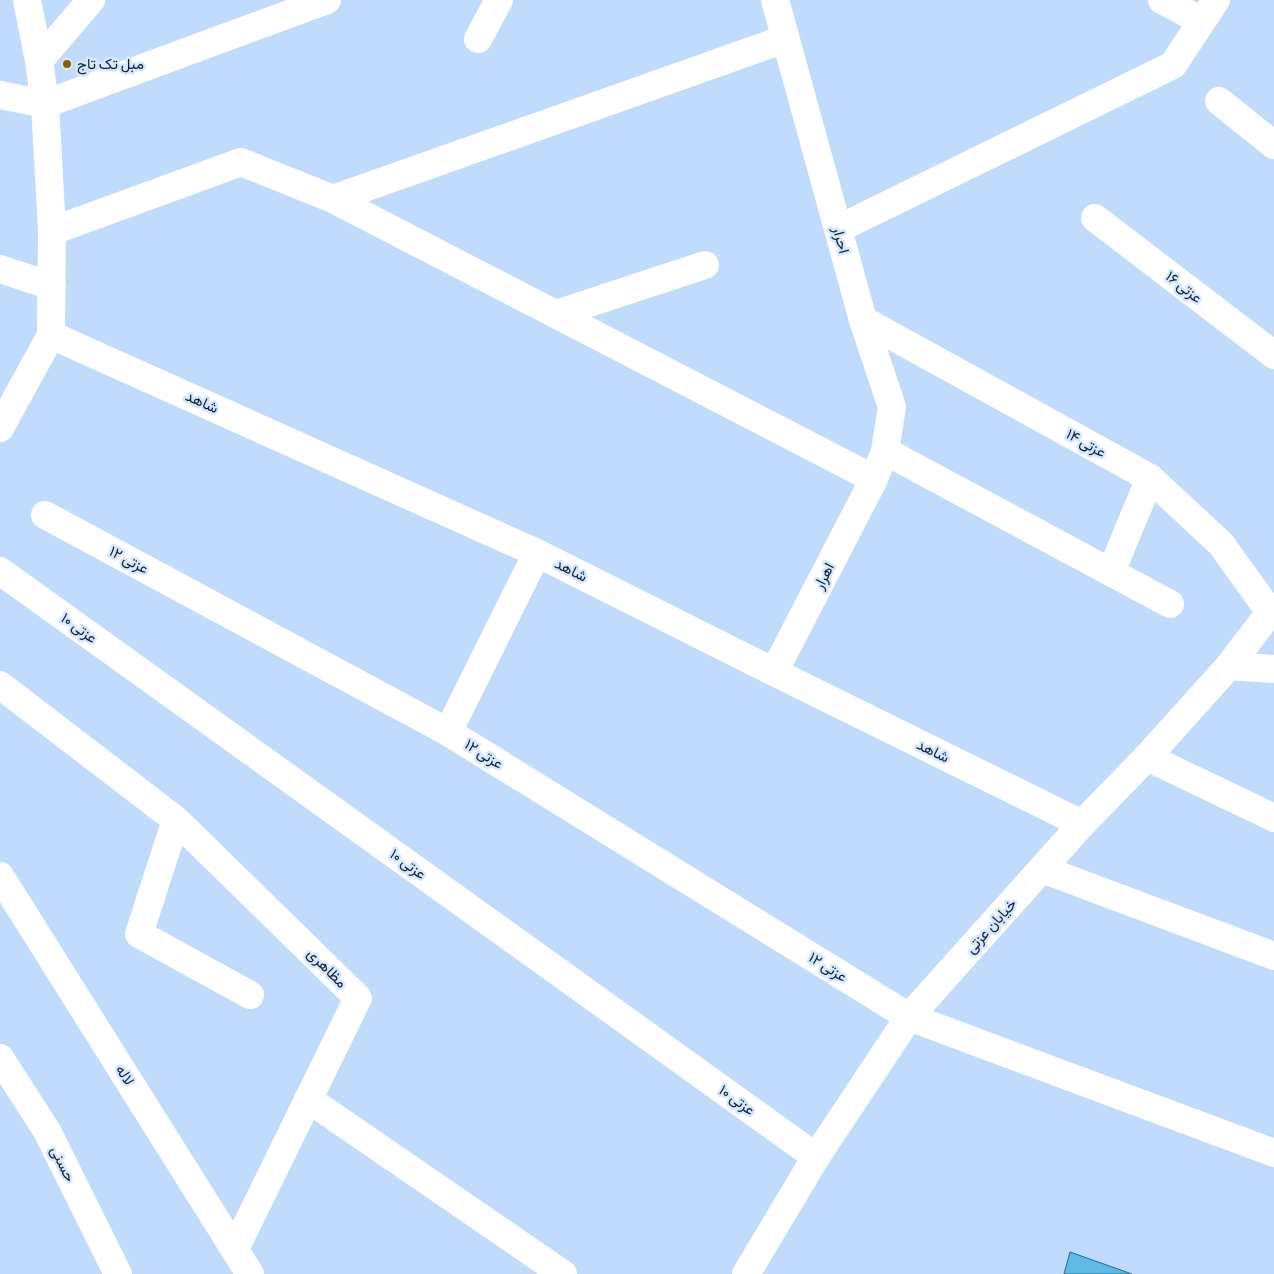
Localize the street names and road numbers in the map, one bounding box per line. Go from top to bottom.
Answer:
street label: احرار [829,223,854,255]
street label: عزتی ۱۶ [1162,266,1207,308]
street label: شاهد [183,386,222,416]
street label: عزتی ۱۴ [1062,424,1110,462]
street label: عزتی ۱۲ [106,541,152,579]
street label: شاهد [552,553,591,585]
street label: اهرار [808,559,838,593]
street label: عزتی ۱۰ [57,608,101,648]
street label: عزتی ۱۲ [461,734,507,774]
street label: شاهد [914,735,953,766]
street label: عزتی ۱۰ [386,844,430,884]
street label: خیابان عزتی [961,894,1021,958]
street label: مظاهری [303,944,351,992]
street label: عزتی ۱۲ [805,947,851,987]
street label: لاله [113,1061,139,1088]
street label: عزتی ۱۰ [715,1080,759,1120]
street label: حسنی [46,1143,80,1185]

